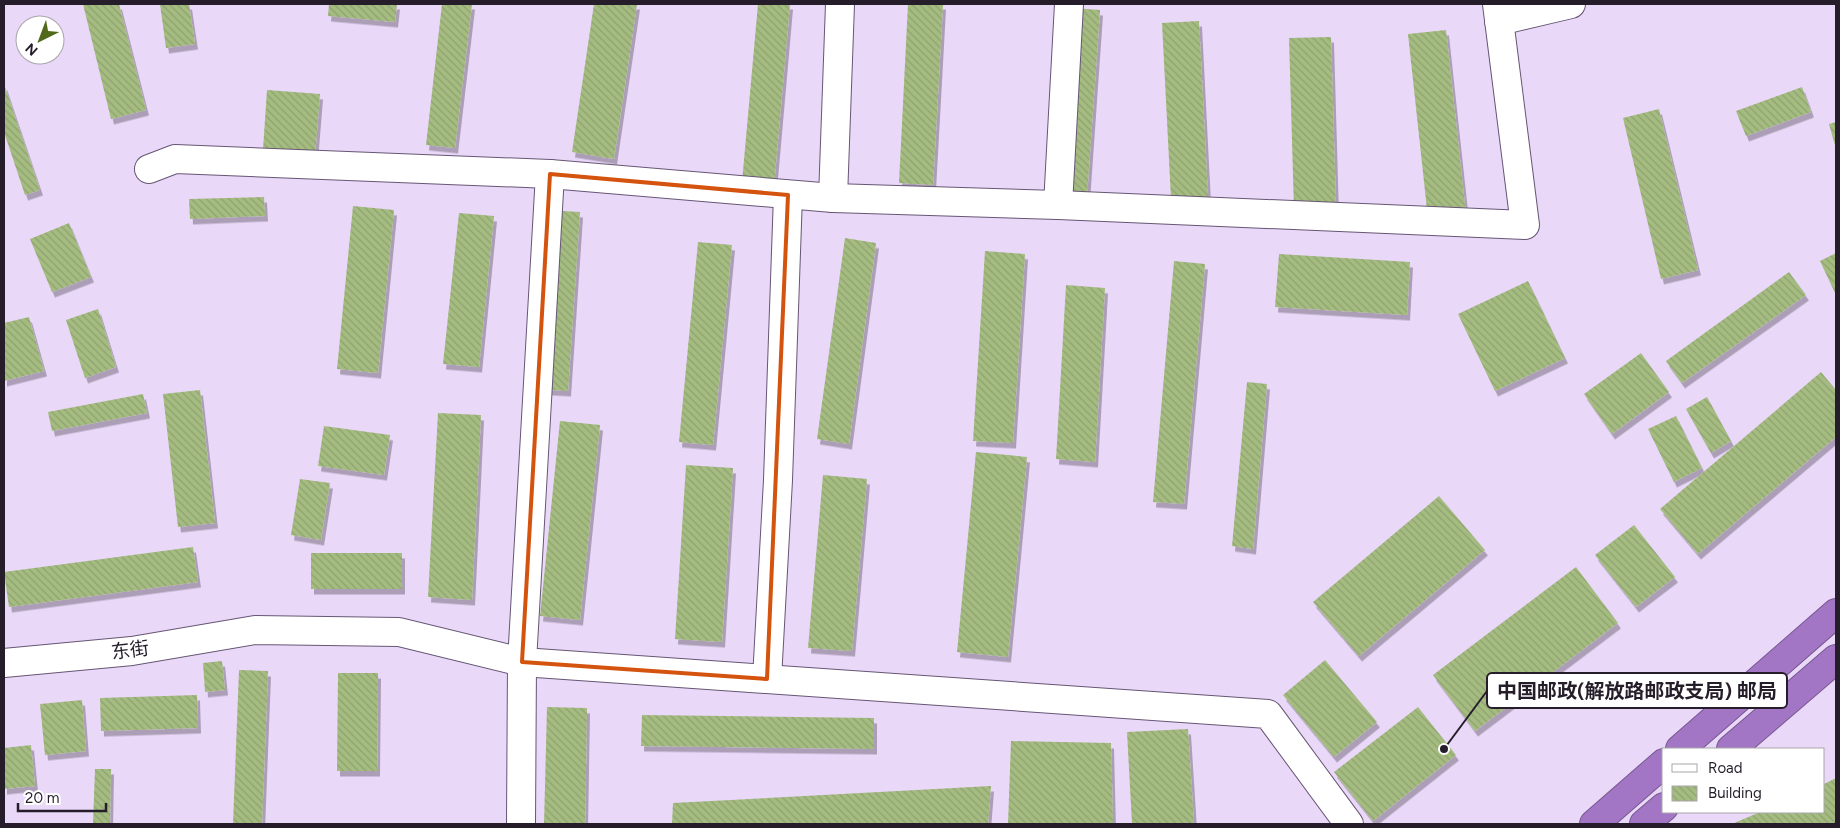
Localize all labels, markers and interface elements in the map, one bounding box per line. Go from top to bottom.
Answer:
north arrow [15,15,65,65]
text: N [22,39,41,59]
street label: 东街 [110,636,150,664]
callout: 中国邮政(解放路邮政支局) 邮局 [1487,673,1787,708]
text: 中国邮政(解放路邮政支局) 邮局 [1497,679,1777,703]
legend [1662,748,1825,813]
text: Road [1708,759,1743,777]
scale bar [18,780,105,812]
text: Building [1708,784,1762,802]
text: 20 m [25,789,59,807]

